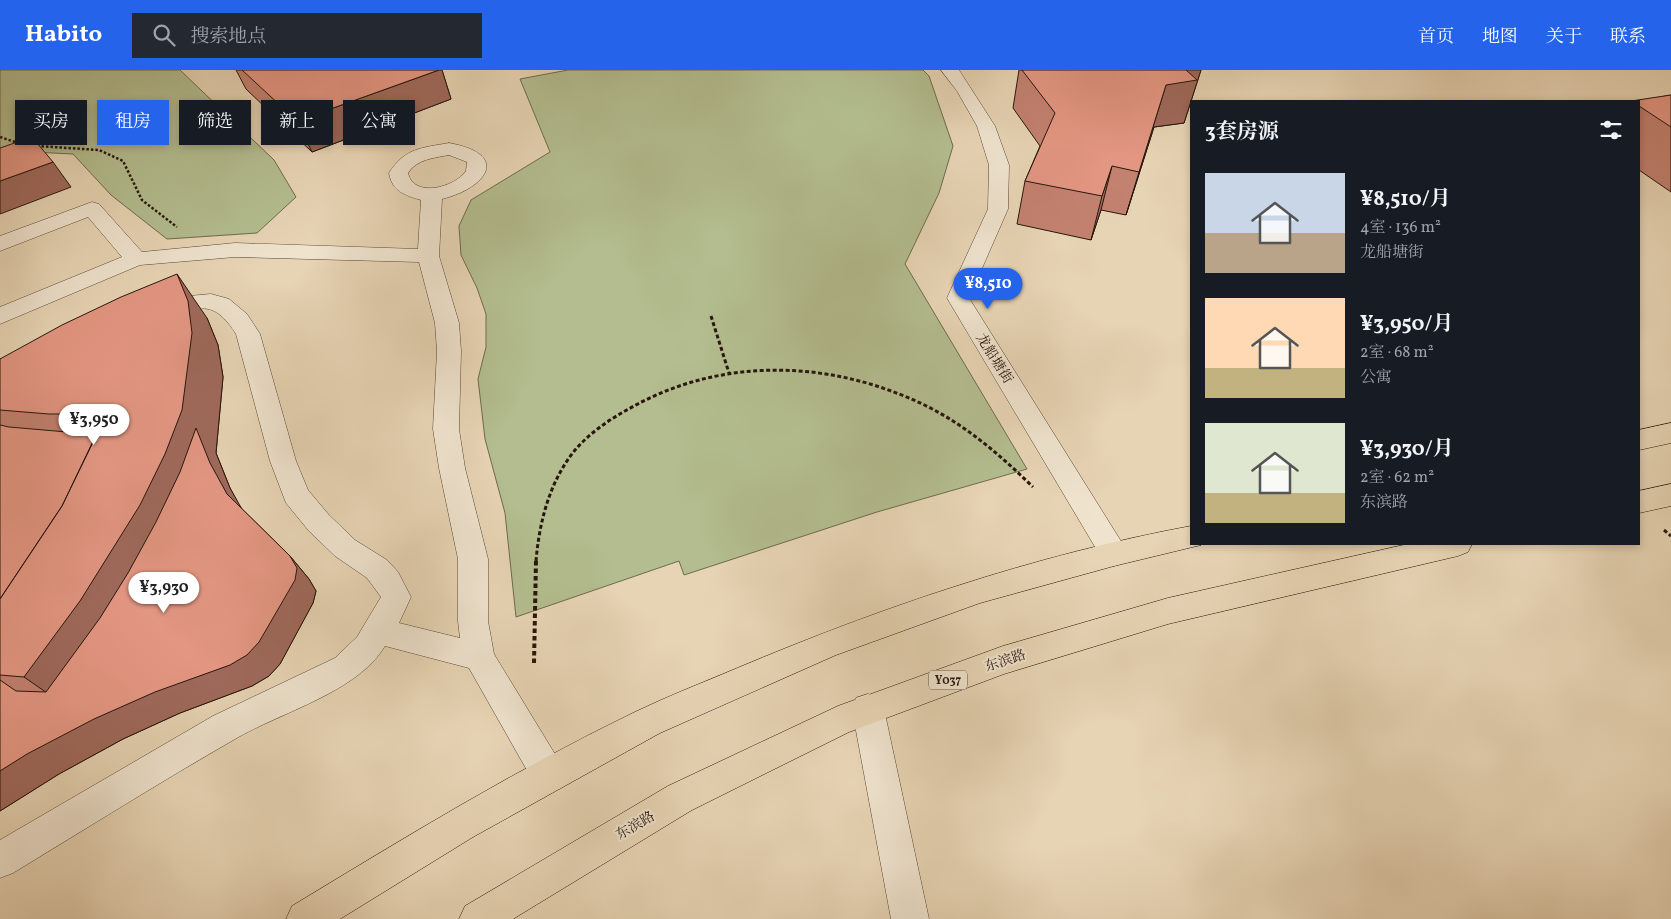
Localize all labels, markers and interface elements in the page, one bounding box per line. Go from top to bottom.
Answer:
search box [132,13,482,58]
text: Habito [25,18,102,52]
icon: search [150,21,178,49]
text: 搜索地点 [190,24,266,50]
text: 首页 [1418,25,1454,50]
text: 地图 [1482,25,1518,50]
text: 关于 [1546,25,1582,50]
text: 联系 [1610,25,1646,50]
chip: 买房 [15,100,87,145]
chip: 租房 [97,100,169,145]
chip: 筛选 [179,100,251,145]
chip: 新上 [261,100,333,145]
chip: 公寓 [343,100,415,145]
icon: filters [1597,116,1625,144]
text: 3套房源 [1205,118,1279,147]
text: ¥8,510/月 [1360,185,1451,214]
icon: home [1245,193,1305,253]
text: 4室 · 136 m² [1360,217,1441,239]
text: 龙船塘街 [1360,242,1424,264]
pin: ¥8,510 [947,268,1029,310]
text: ¥8,510 [964,273,1012,295]
text: ¥3,950/月 [1360,310,1453,339]
icon: home [1245,318,1305,378]
street label: 龙船塘街 [971,330,1017,388]
text: 2室 · 68 m² [1360,342,1434,364]
text: 公寓 [1360,367,1392,389]
pin: ¥3,950 [53,404,135,446]
text: ¥3,950 [69,409,119,431]
text: ¥3,930/月 [1360,435,1454,464]
icon: home [1245,443,1305,503]
text: 2室 · 62 m² [1360,467,1434,489]
text: 东滨路 [1360,492,1408,514]
pin: ¥3,930 [123,572,205,614]
text: ¥3,930 [139,577,189,599]
street label: 东滨路 [983,646,1028,677]
road number: Y037 [929,670,967,690]
street label: 东滨路 [613,808,659,845]

